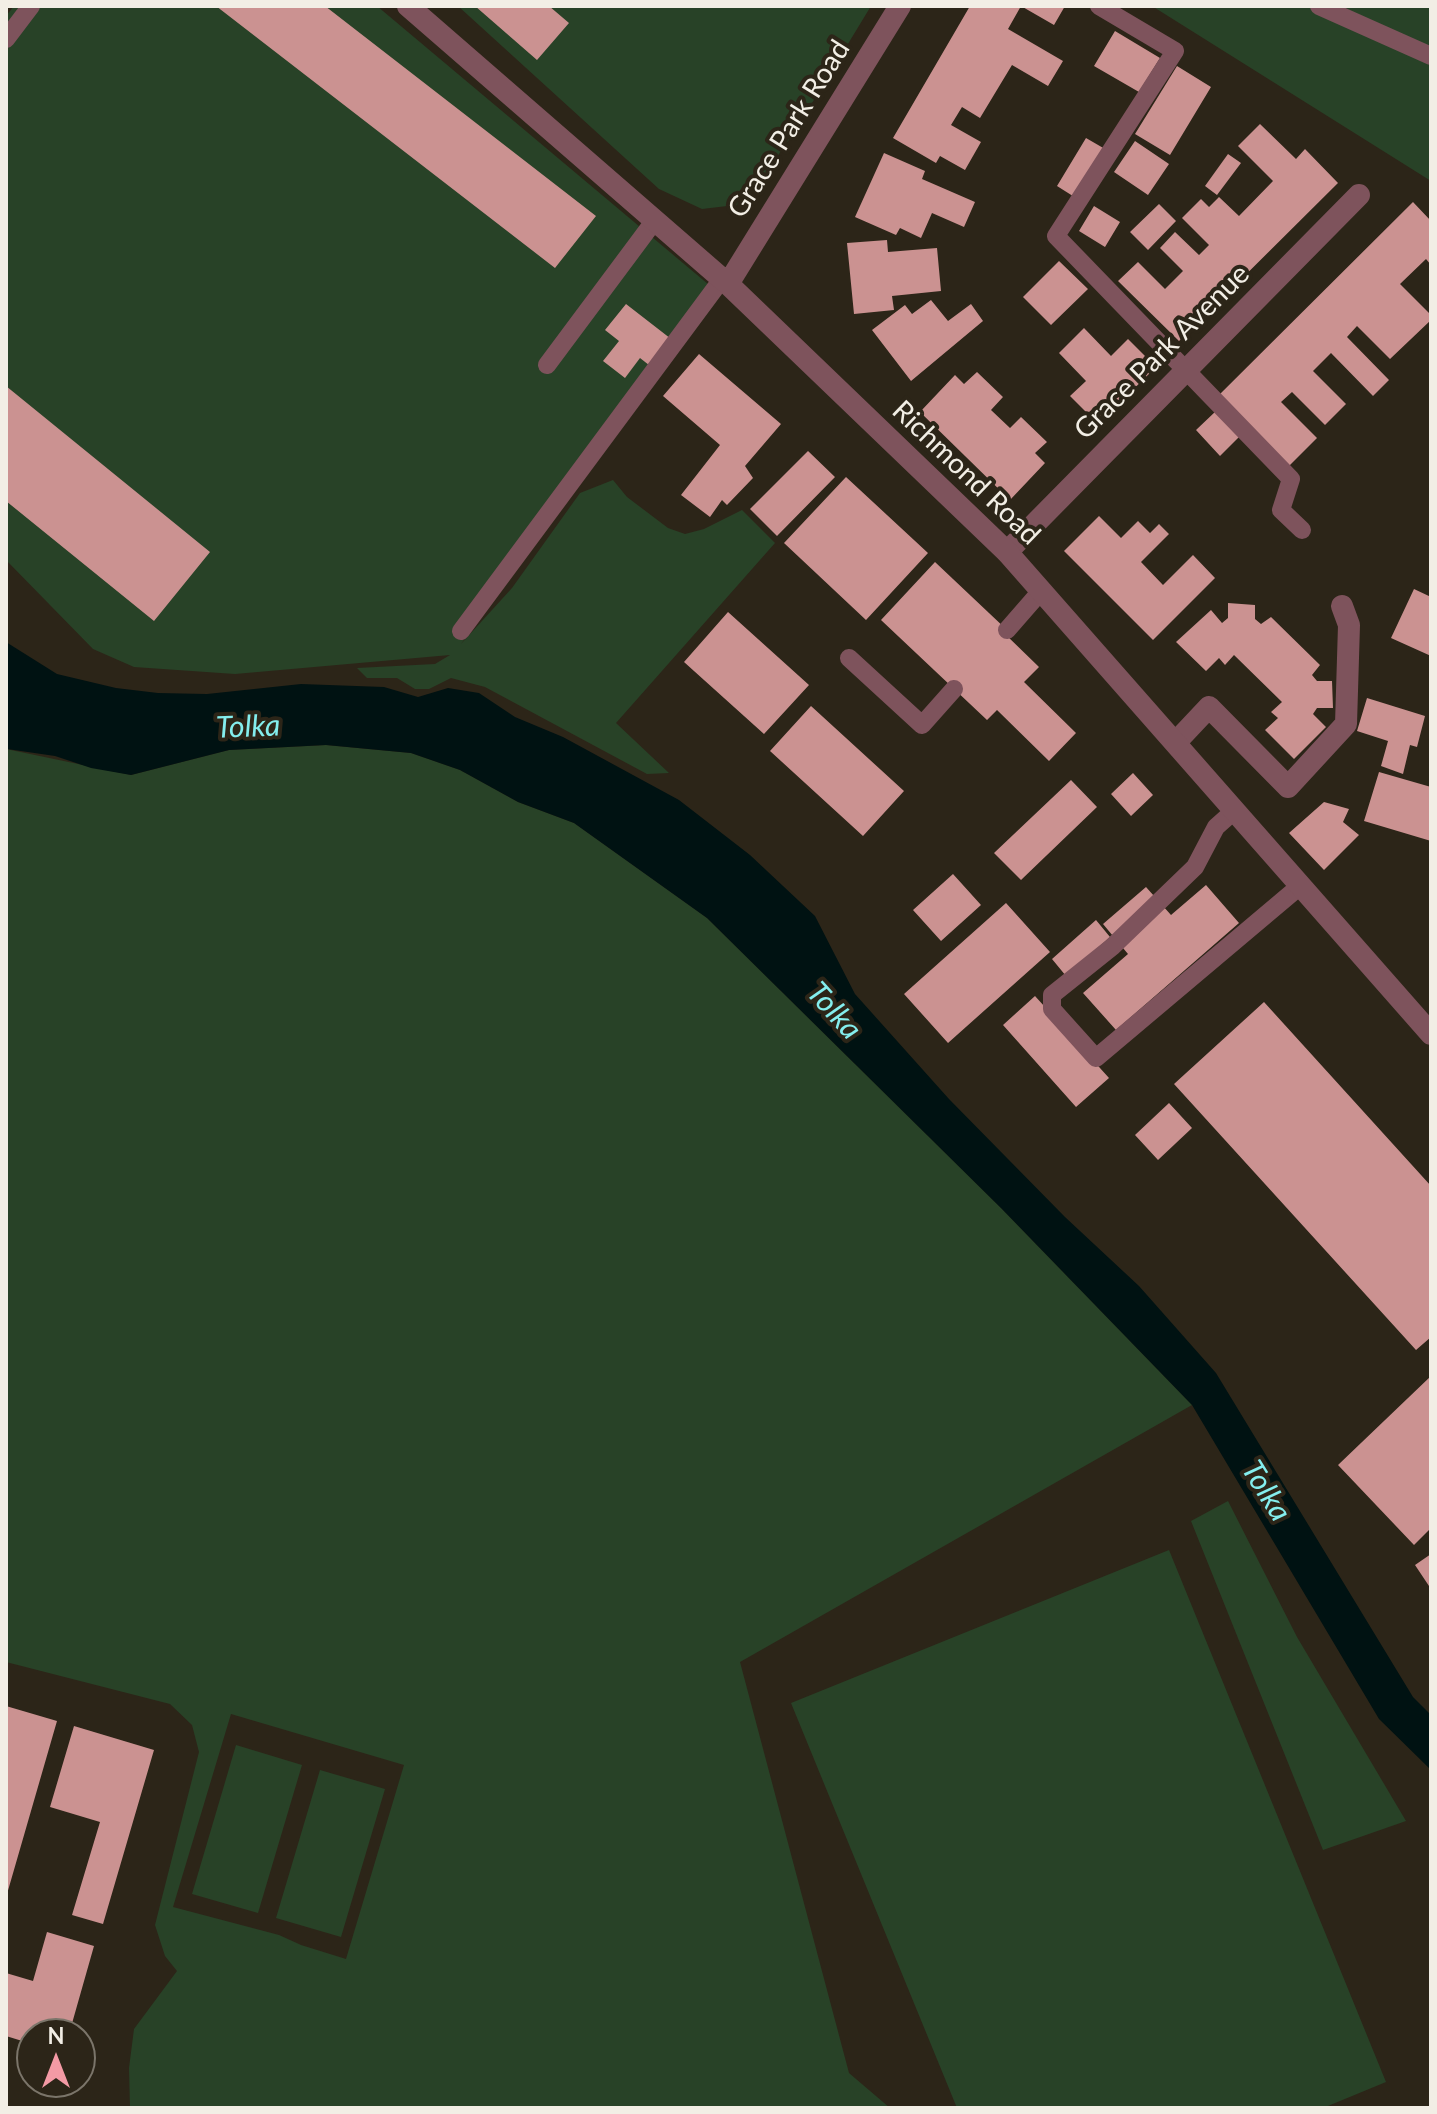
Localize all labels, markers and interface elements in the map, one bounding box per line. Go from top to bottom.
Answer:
street label: Grace Park Road [721,34,857,224]
street label: Grace Park Avenue [1067,257,1257,447]
street label: Richmond Road [885,394,1047,552]
water label: Tolka [215,708,281,746]
water label: Tolka [799,975,869,1047]
water label: Tolka [1234,1454,1298,1528]
north arrow [16,2018,96,2098]
text: N [48,2022,64,2049]

